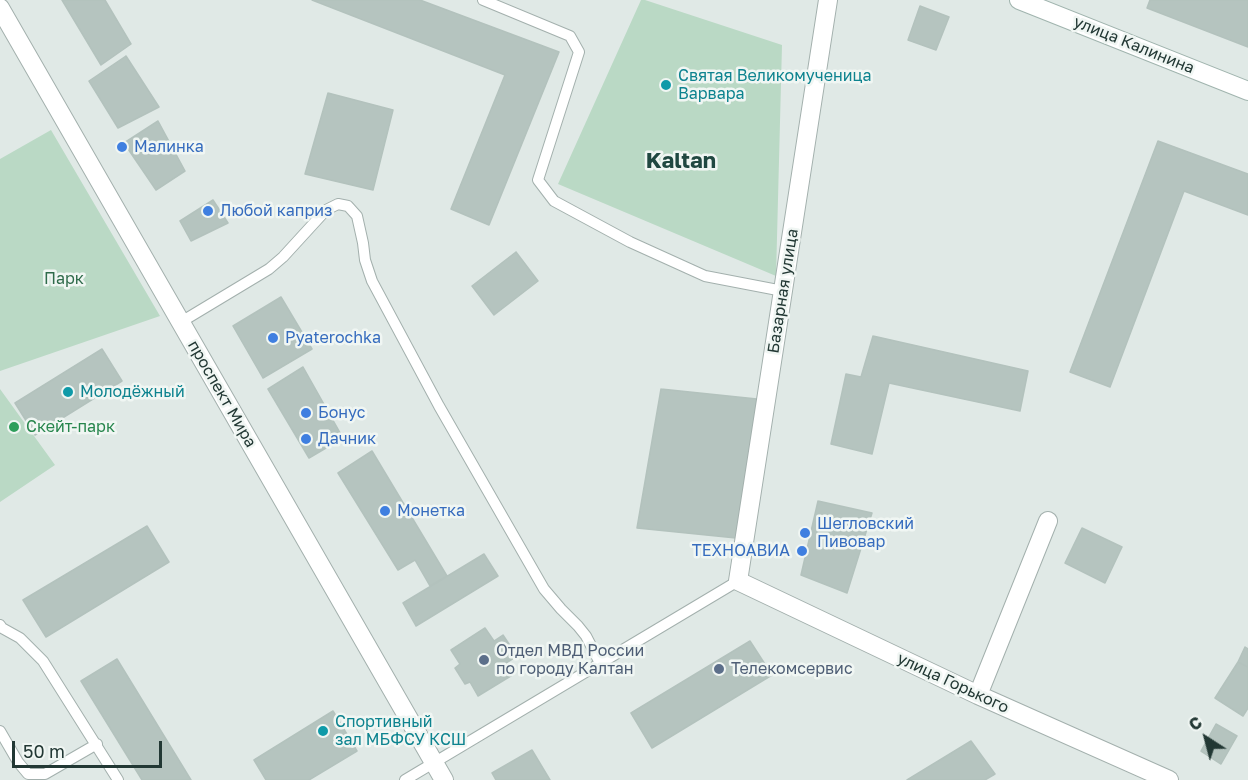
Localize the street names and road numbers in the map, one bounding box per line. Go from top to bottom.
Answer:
street label: улица Калинина [1071,12,1197,78]
street label: Базарная улица [764,227,802,355]
street label: проспект Мира [184,337,260,451]
street label: улица Горького [894,649,1012,717]

